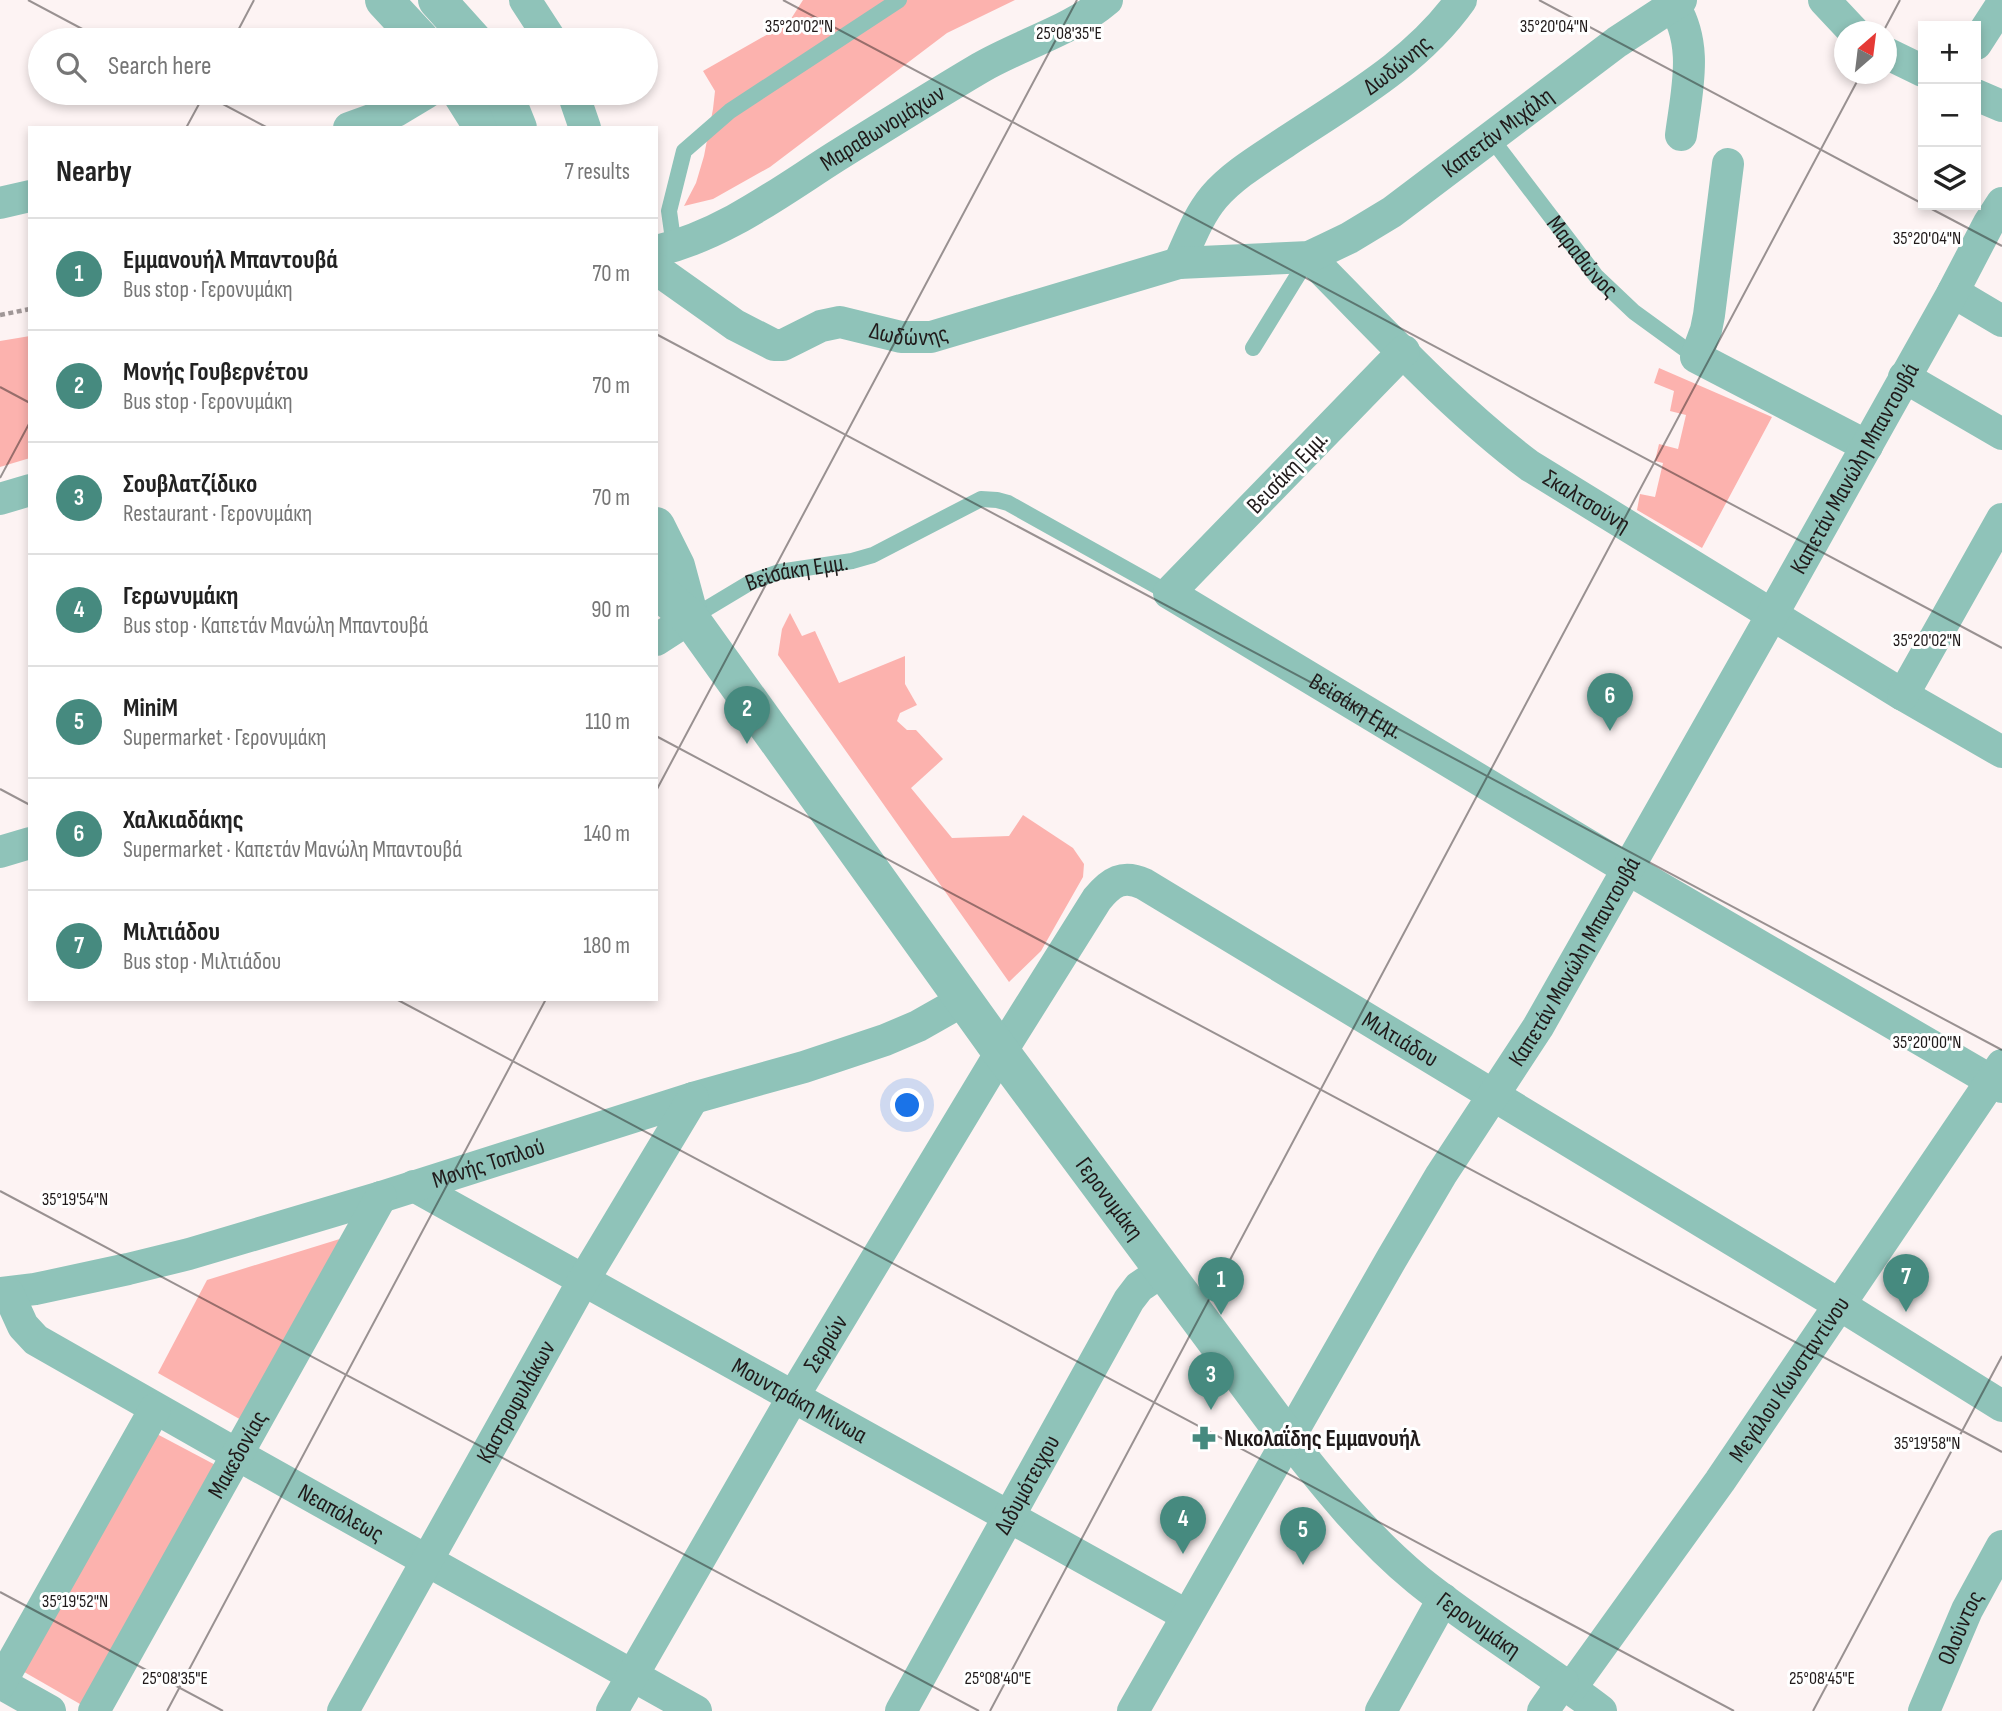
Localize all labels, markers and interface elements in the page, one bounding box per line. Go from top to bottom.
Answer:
text: 35°20'02"N [765,16,833,37]
text: 35°20'04"N [1520,16,1588,37]
north arrow [1834,21,1897,84]
map controls [1918,21,1981,210]
button: + [1918,21,1981,84]
text: 25°08'35"E [1036,23,1102,44]
search box [28,28,658,105]
street label: Δωδώνης [1358,29,1437,101]
icon: search [52,48,90,86]
text: Search here [108,51,211,82]
street label: Μαραθωνομάχων [815,79,950,178]
street label: Καπετάν Μιχάλη [1436,81,1559,184]
button: − [1918,84,1981,147]
button: layers [1918,147,1981,210]
text: Nearby [56,154,132,190]
text: 7 results [564,158,630,186]
street label: Μαραθώνος [1540,210,1624,304]
text: 35°20'04"N [1893,228,1961,249]
text: Εμμανουήλ Μπαντουβά [123,245,338,276]
text: 1 [74,260,84,288]
text: 70 m [592,260,630,288]
text: Bus stop · Γερονυμάκη [123,276,293,304]
street label: Δωδώνης [866,316,952,352]
text: Μονής Γουβερνέτου [123,357,309,388]
street label: Καπετάν Μανώλη Μπαντουβά [1784,358,1925,579]
text: 2 [74,372,84,400]
text: 70 m [592,372,630,400]
text: Bus stop · Γερονυμάκη [123,388,293,416]
street label: Βεισάκη Εμμ. [1241,425,1334,520]
street label: Σκαλτσούνη [1537,463,1635,539]
text: Σουβλατζίδικο [123,469,257,500]
text: 3 [74,484,84,512]
text: 70 m [592,484,630,512]
text: Restaurant · Γερονυμάκη [123,500,312,528]
street label: Βεϊσάκη Εμμ. [741,548,850,598]
text: Γερωνυμάκη [123,581,238,612]
text: 4 [74,596,84,624]
text: 90 m [591,596,630,624]
text: Bus stop · Καπετάν Μανώλη Μπαντουβά [123,612,428,640]
text: 35°20'02"N [1893,630,1961,651]
street label: Βεϊσάκη Εμμ. [1304,667,1408,746]
pin: 6 [1587,673,1633,731]
pin: 2 [724,686,770,744]
text: MiniM [123,693,178,724]
text: 5 [74,708,84,736]
text: 110 m [585,708,630,736]
text: Supermarket · Γερονυμάκη [123,724,326,752]
text: Χαλκιαδάκης [123,805,244,836]
text: 6 [74,820,84,848]
text: 140 m [584,820,630,848]
text: Supermarket · Καπετάν Μανώλη Μπαντουβά [123,836,462,864]
street label: Καπετάν Μανώλη Μπαντουβά [1502,852,1647,1072]
text: Μιλτιάδου [123,917,220,948]
text: 7 [74,932,84,960]
text: 180 m [583,932,630,960]
text: Bus stop · Μιλτιάδου [123,948,281,976]
street label: Μιλτιάδου [1357,1005,1443,1074]
text: 35°20'00"N [1893,1032,1961,1053]
your location [890,1088,924,1122]
street label: Μονής Τοπλού [429,1132,548,1195]
street label: Γερονυμάκη [1069,1152,1150,1246]
text: 35°19'54"N [42,1189,108,1210]
pin: 7 [1883,1254,1929,1312]
pin: 1 [1198,1257,1244,1315]
street label: Μεγάλου Κωνσταντίνου [1723,1291,1856,1468]
street label: Σερρών [797,1310,854,1378]
street label: Καστροφυλάκων [470,1336,562,1468]
street label: Μουντράκη Μίνωα [727,1352,872,1450]
pin: 3 [1188,1352,1234,1410]
street label: Μακεδονίας [202,1405,274,1504]
pharmacy icon: Νικολαΐδης Εμμανουήλ [1190,1424,1218,1452]
place label: Νικολαΐδης Εμμανουήλ [1224,1424,1421,1453]
street label: Διδυμότειχου [988,1430,1066,1539]
text: 35°19'58"N [1894,1433,1960,1454]
street label: Νεαπόλεως [293,1478,389,1549]
pin: 4 [1160,1496,1206,1554]
pin: 5 [1280,1507,1326,1565]
street label: Ολούντος [1931,1585,1990,1669]
street label: Γερονυμάκη [1431,1586,1526,1665]
text: 35°19'52"N [42,1591,108,1612]
text: 25°08'35"E [142,1668,208,1689]
text: 25°08'40"E [965,1668,1031,1689]
text: 25°08'45"E [1789,1668,1855,1689]

